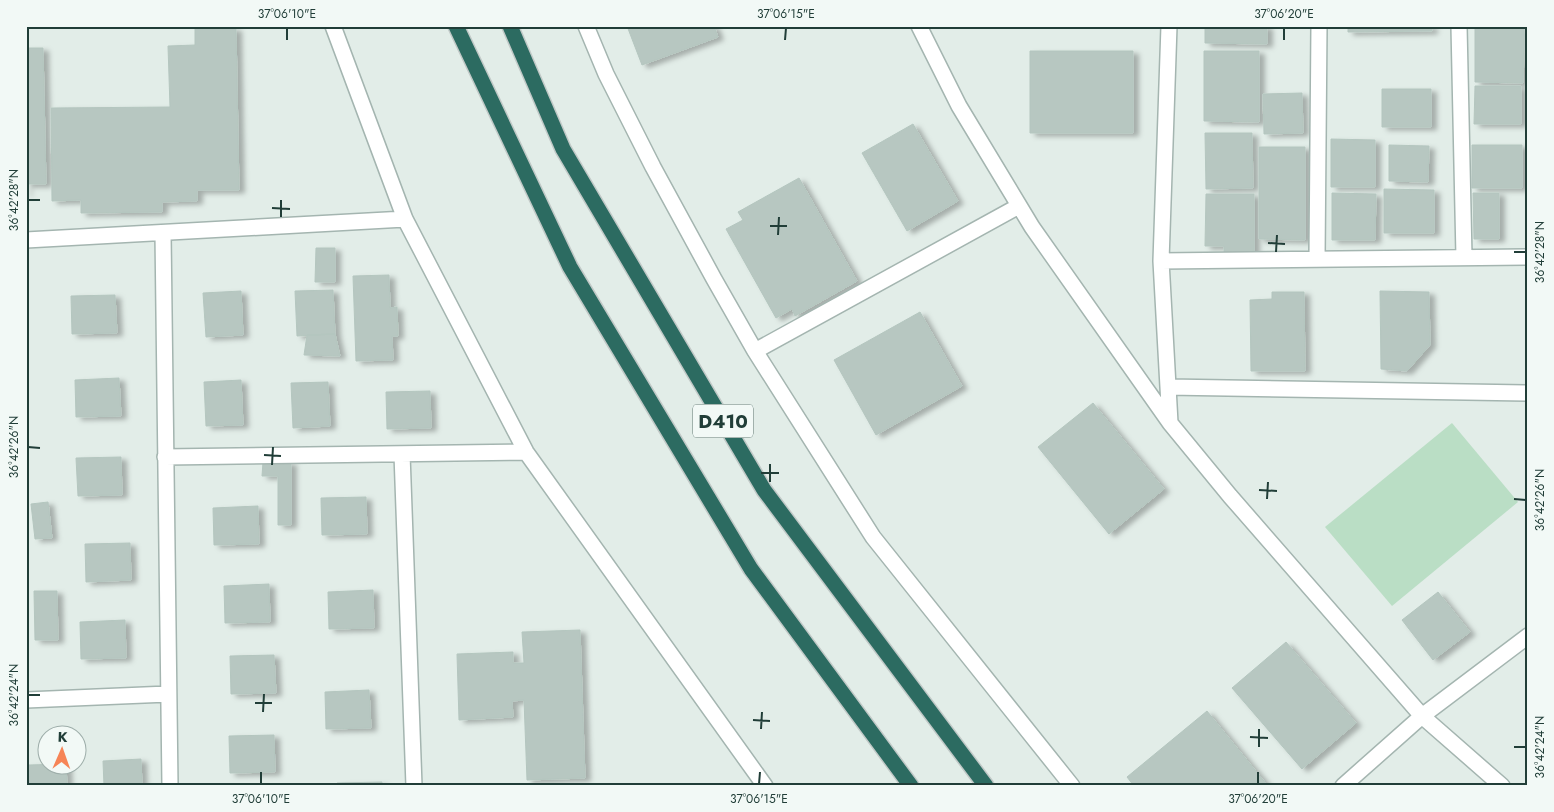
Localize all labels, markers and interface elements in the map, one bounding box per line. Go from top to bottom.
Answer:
text: 37°06'10"E [258,5,316,23]
text: 37°06'15"E [757,5,815,23]
text: 37°06'20"E [1254,5,1314,23]
text: 36°42'28"N [5,169,23,231]
text: 36°42'28"N [1531,221,1549,283]
road number: D410 [693,404,753,438]
text: 36°42'26"N [5,416,23,478]
text: 36°42'26"N [1531,469,1549,531]
text: 36°42'24"N [5,664,23,726]
text: 36°42'24"N [1531,716,1549,778]
north arrow [38,724,88,774]
text: K [57,727,68,747]
text: 37°06'10"E [232,790,290,808]
text: 37°06'15"E [730,790,788,808]
text: 37°06'20"E [1228,790,1288,808]

